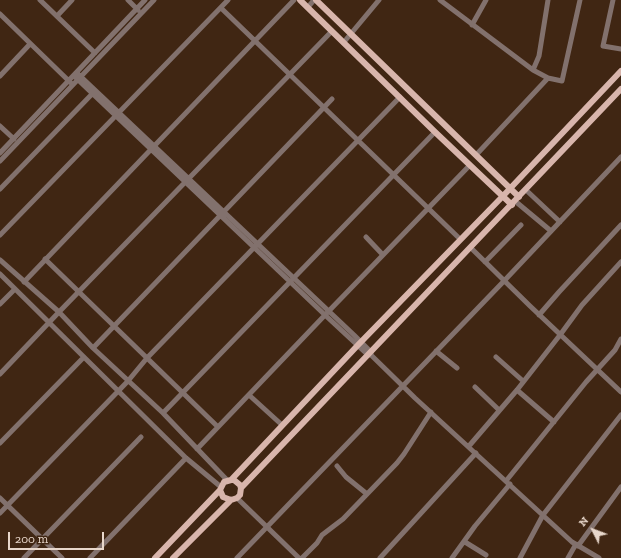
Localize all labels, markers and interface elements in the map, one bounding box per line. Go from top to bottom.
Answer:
north arrow [573,510,613,550]
text: N [576,514,591,529]
scale bar [10,524,106,550]
text: 200 m [15,532,48,546]

